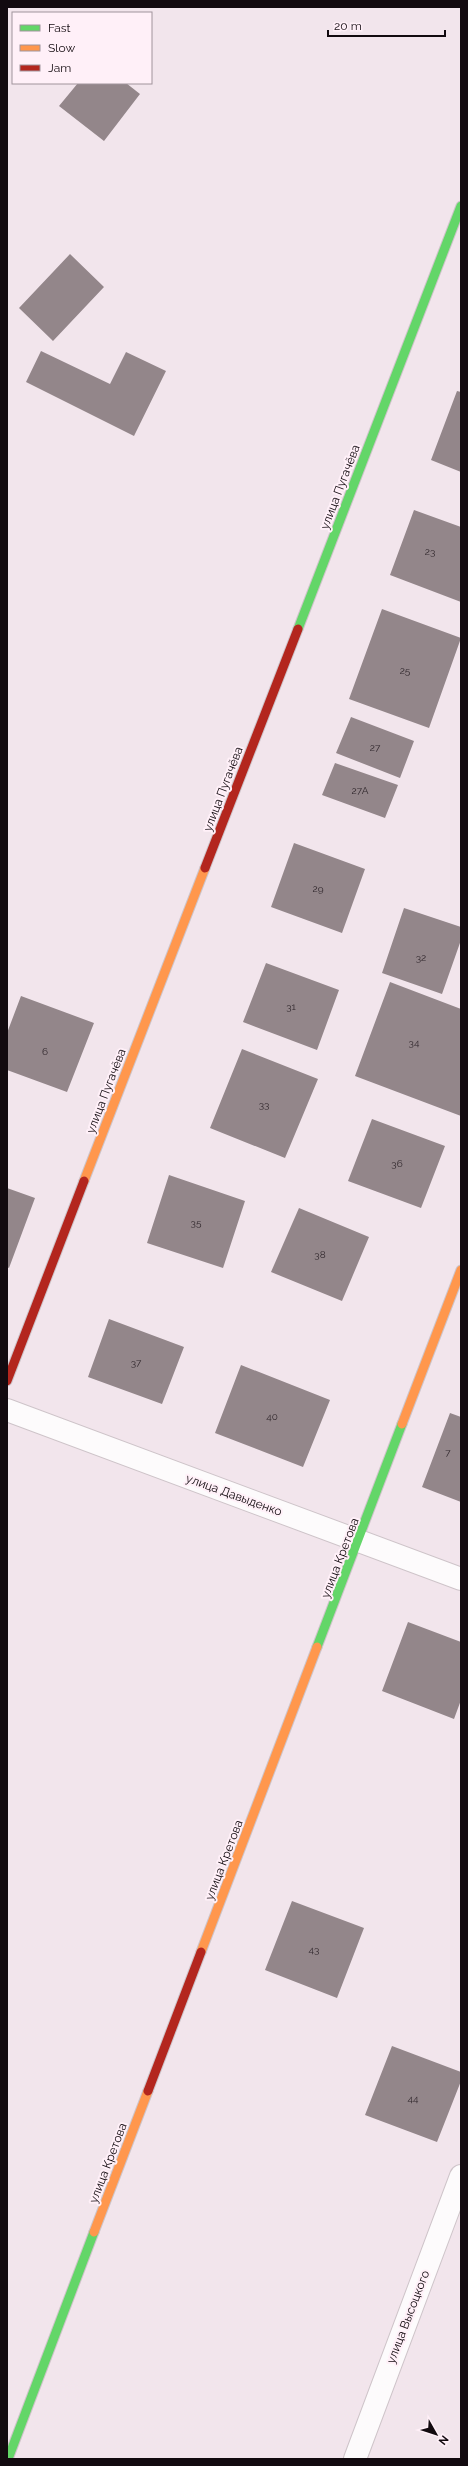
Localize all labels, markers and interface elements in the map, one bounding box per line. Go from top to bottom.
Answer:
legend [12,12,152,84]
scale bar [328,12,445,38]
text: 20 m [334,19,362,33]
text: Fast [48,21,71,35]
text: Slow [48,41,75,55]
text: Jam [48,61,71,75]
street label: улица Пугачёва [317,443,363,531]
house number: 23 [425,546,435,557]
house number: 25 [400,665,411,676]
house number: 27 [370,742,381,753]
street label: улица Пугачёва [200,745,246,833]
house number: 27А [352,785,369,796]
house number: 29 [312,883,324,894]
house number: 32 [416,952,426,963]
house number: 31 [286,1001,297,1012]
house number: 34 [409,1037,420,1048]
house number: 6 [42,1046,48,1057]
street label: улица Пугачёва [83,1047,129,1135]
house number: 33 [259,1099,269,1110]
house number: 36 [391,1158,403,1169]
house number: 35 [191,1217,202,1228]
house number: 38 [314,1249,326,1260]
house number: 37 [131,1357,142,1368]
house number: 40 [266,1411,278,1422]
house number: 7 [445,1447,451,1458]
street label: улица Давыденко [184,1471,284,1519]
street label: улица Кретова [318,1516,362,1600]
street label: улица Кретова [202,1818,246,1902]
house number: 43 [309,1944,319,1955]
house number: 44 [408,2093,419,2104]
street label: улица Кретова [86,2121,130,2205]
street label: улица Высоцкого [384,2268,432,2366]
north arrow [416,2414,456,2454]
text: N [436,2433,451,2447]

